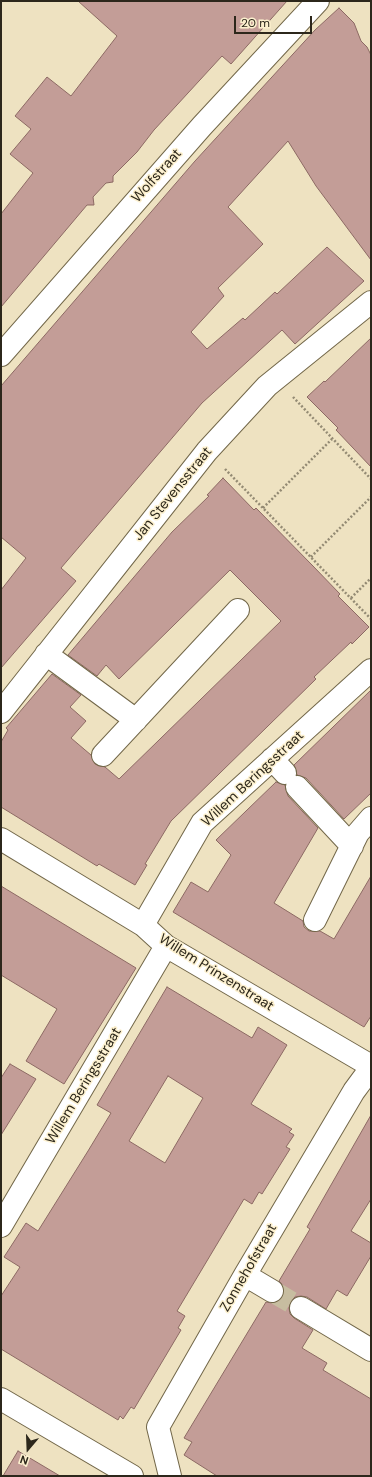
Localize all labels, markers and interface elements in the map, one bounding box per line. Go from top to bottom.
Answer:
scale bar [236,8,314,34]
text: 20 m [241,15,270,31]
street label: Wolfstraat [128,146,186,206]
street label: Jan Stevensstraat [130,444,216,544]
street label: Willem Beringsstraat [199,727,307,831]
street label: Willem Prinzenstraat [155,931,277,1015]
street label: Willem Beringsstraat [43,1025,125,1147]
street label: Zonnehofstraat [217,1221,281,1315]
north arrow [8,1429,48,1469]
text: N [18,1452,30,1468]

